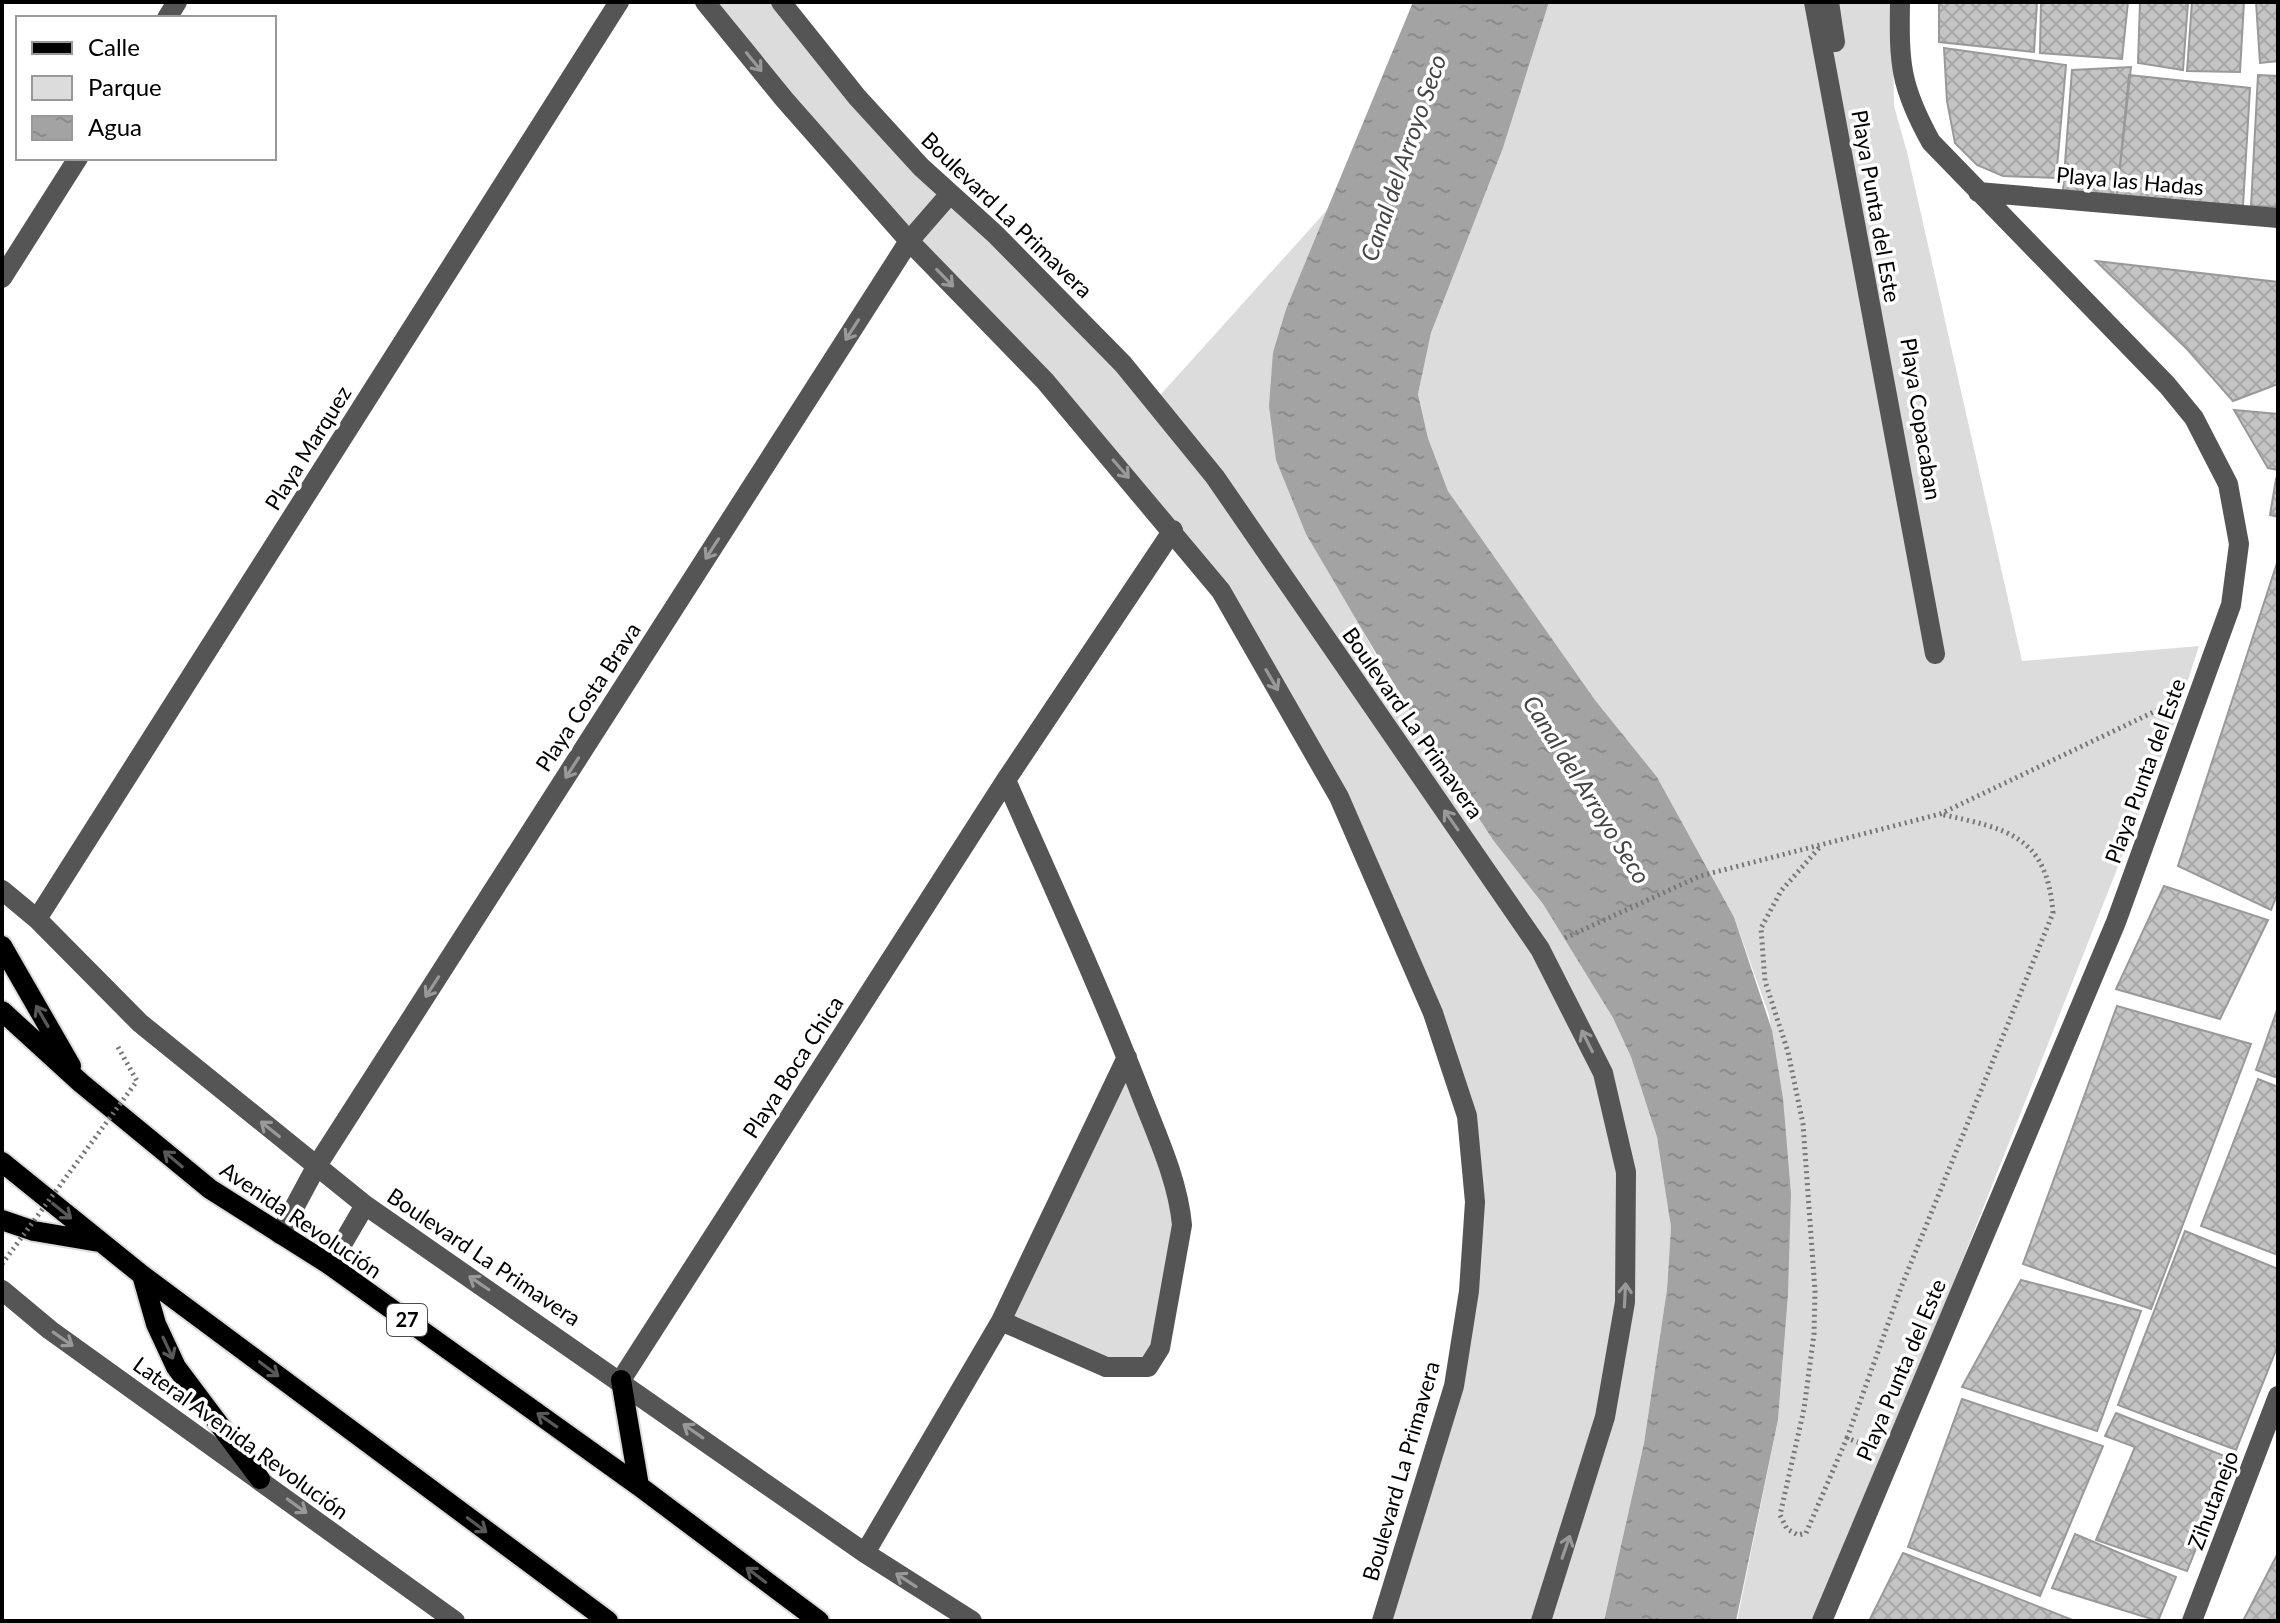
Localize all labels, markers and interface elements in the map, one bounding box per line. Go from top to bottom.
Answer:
legend [16,16,276,160]
text: Calle [88,32,140,61]
water label: Canal del Arroyo Seco [1354,50,1452,265]
one-way arrow [745,52,763,72]
text: Parque [88,72,162,101]
street label: Playa Punta del Este [1846,108,1907,304]
text: Agua [88,112,142,141]
street label: Boulevard La Primavera [916,126,1098,303]
street label: Playa las Hadas [2055,161,2205,200]
one-way arrow [935,268,954,287]
one-way arrow [843,318,859,341]
street label: Playa Copacaban [1895,336,1948,502]
street label: Playa Marquez [259,381,357,515]
one-way arrow [1112,459,1130,479]
one-way arrow [703,537,719,560]
street label: Playa Costa Brava [529,617,646,776]
street label: Boulevard La Primavera [1337,622,1490,824]
one-way arrow [1264,668,1280,691]
street label: Playa Punta del Este [2099,675,2191,867]
water label: Canal del Arroyo Seco [1518,690,1657,889]
one-way arrow [563,756,579,779]
one-way arrow [1443,810,1459,832]
one-way arrow [423,975,439,998]
street label: Playa Boca Chica [737,991,849,1143]
one-way arrow [34,1005,50,1028]
one-way arrow [1578,1030,1594,1053]
one-way arrow [260,1120,281,1138]
one-way arrow [163,1151,184,1169]
street label: Avenida Revolución [215,1156,387,1284]
street label: Boulevard La Primavera [382,1182,586,1331]
one-way arrow [52,1202,72,1220]
one-way arrow [468,1275,490,1291]
street label: Playa Punta del Este [1850,1275,1951,1465]
one-way arrow [1617,1282,1632,1308]
road number: 27 [387,1304,427,1336]
one-way arrow [51,1331,73,1347]
one-way arrow [161,1336,176,1360]
street label: Lateral Avenida Revolución [128,1350,354,1525]
street label: Boulevard La Primavera [1356,1358,1445,1584]
one-way arrow [257,1361,279,1378]
one-way arrow [537,1412,559,1428]
one-way arrow [682,1423,704,1439]
street label: Zihutanejo [2181,1447,2244,1553]
one-way arrow [286,1498,307,1515]
one-way arrow [466,1516,487,1533]
one-way arrow [1559,1535,1574,1560]
one-way arrow [746,1567,767,1584]
one-way arrow [895,1571,918,1587]

